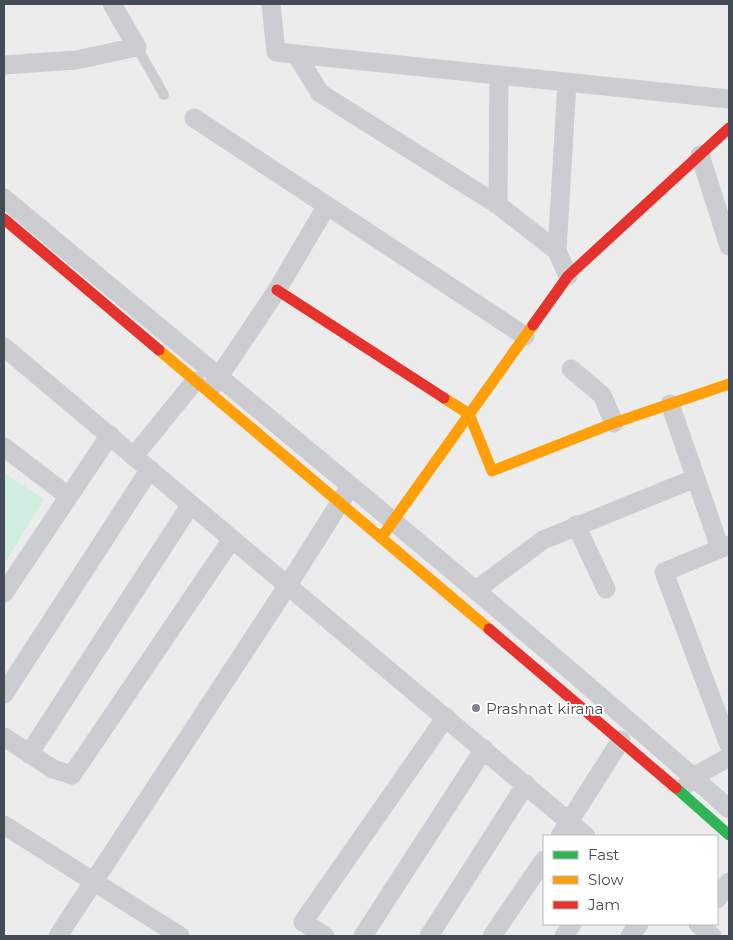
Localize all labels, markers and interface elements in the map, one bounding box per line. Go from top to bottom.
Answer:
place label: Prashnat kirana [486,699,603,718]
marker: Prashnat kirana [470,702,482,714]
legend [543,835,718,925]
text: Fast [588,845,619,864]
text: Slow [588,870,624,889]
text: Jam [587,895,620,914]

